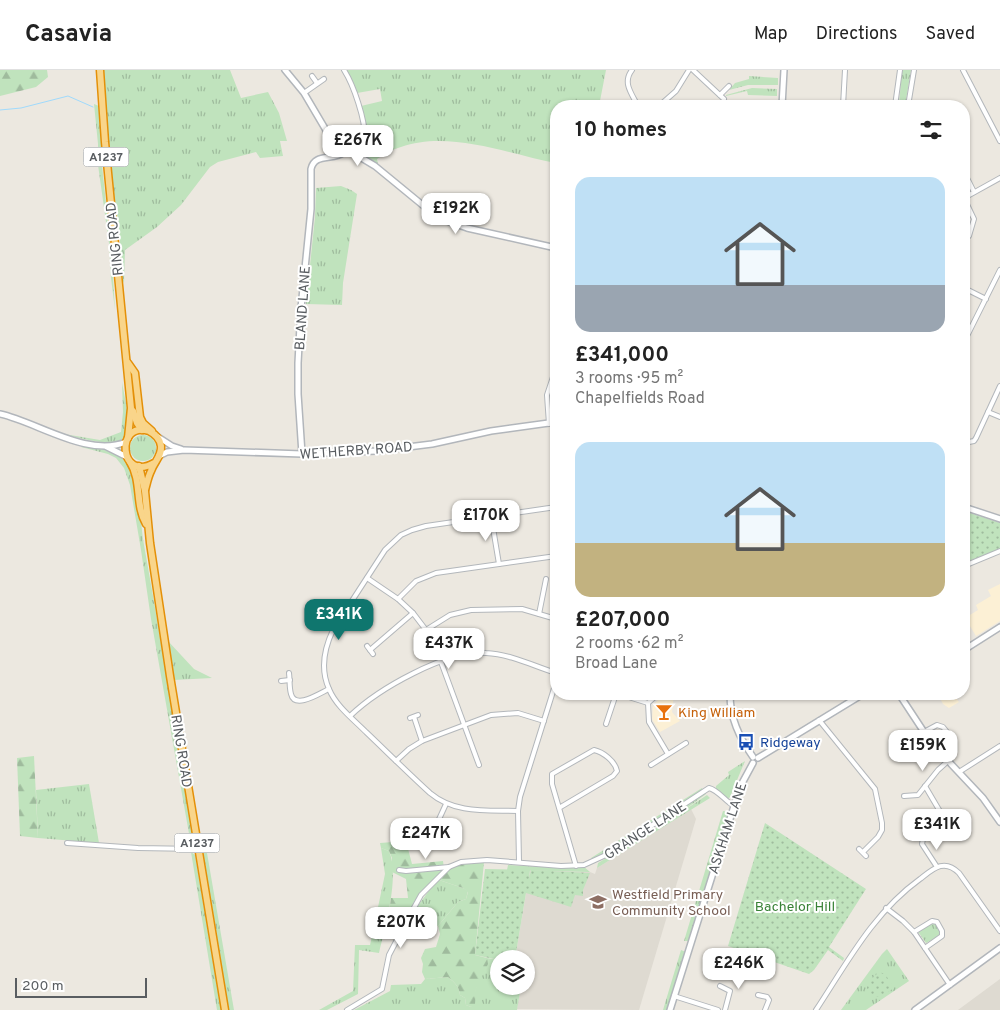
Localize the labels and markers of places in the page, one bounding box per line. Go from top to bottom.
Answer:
pin: £267K [323,124,393,167]
pin: £192K [421,192,491,235]
pin: £170K [451,500,521,542]
pin: £341K [304,598,374,641]
pin: £437K [414,628,484,670]
bar icon: King William [654,702,674,722]
place label: King William [678,705,755,722]
pin: £159K [888,730,958,772]
bus stop icon: Ridgeway [736,732,756,752]
place label: Ridgeway [760,735,821,752]
pin: £341K [902,808,972,851]
pin: £247K [391,818,461,860]
place label: Westfield Primary Community School [612,887,731,920]
school or university icon: Westfield Primary Community School [588,892,608,912]
pin: £207K [366,906,436,949]
pin: £246K [704,948,774,990]

